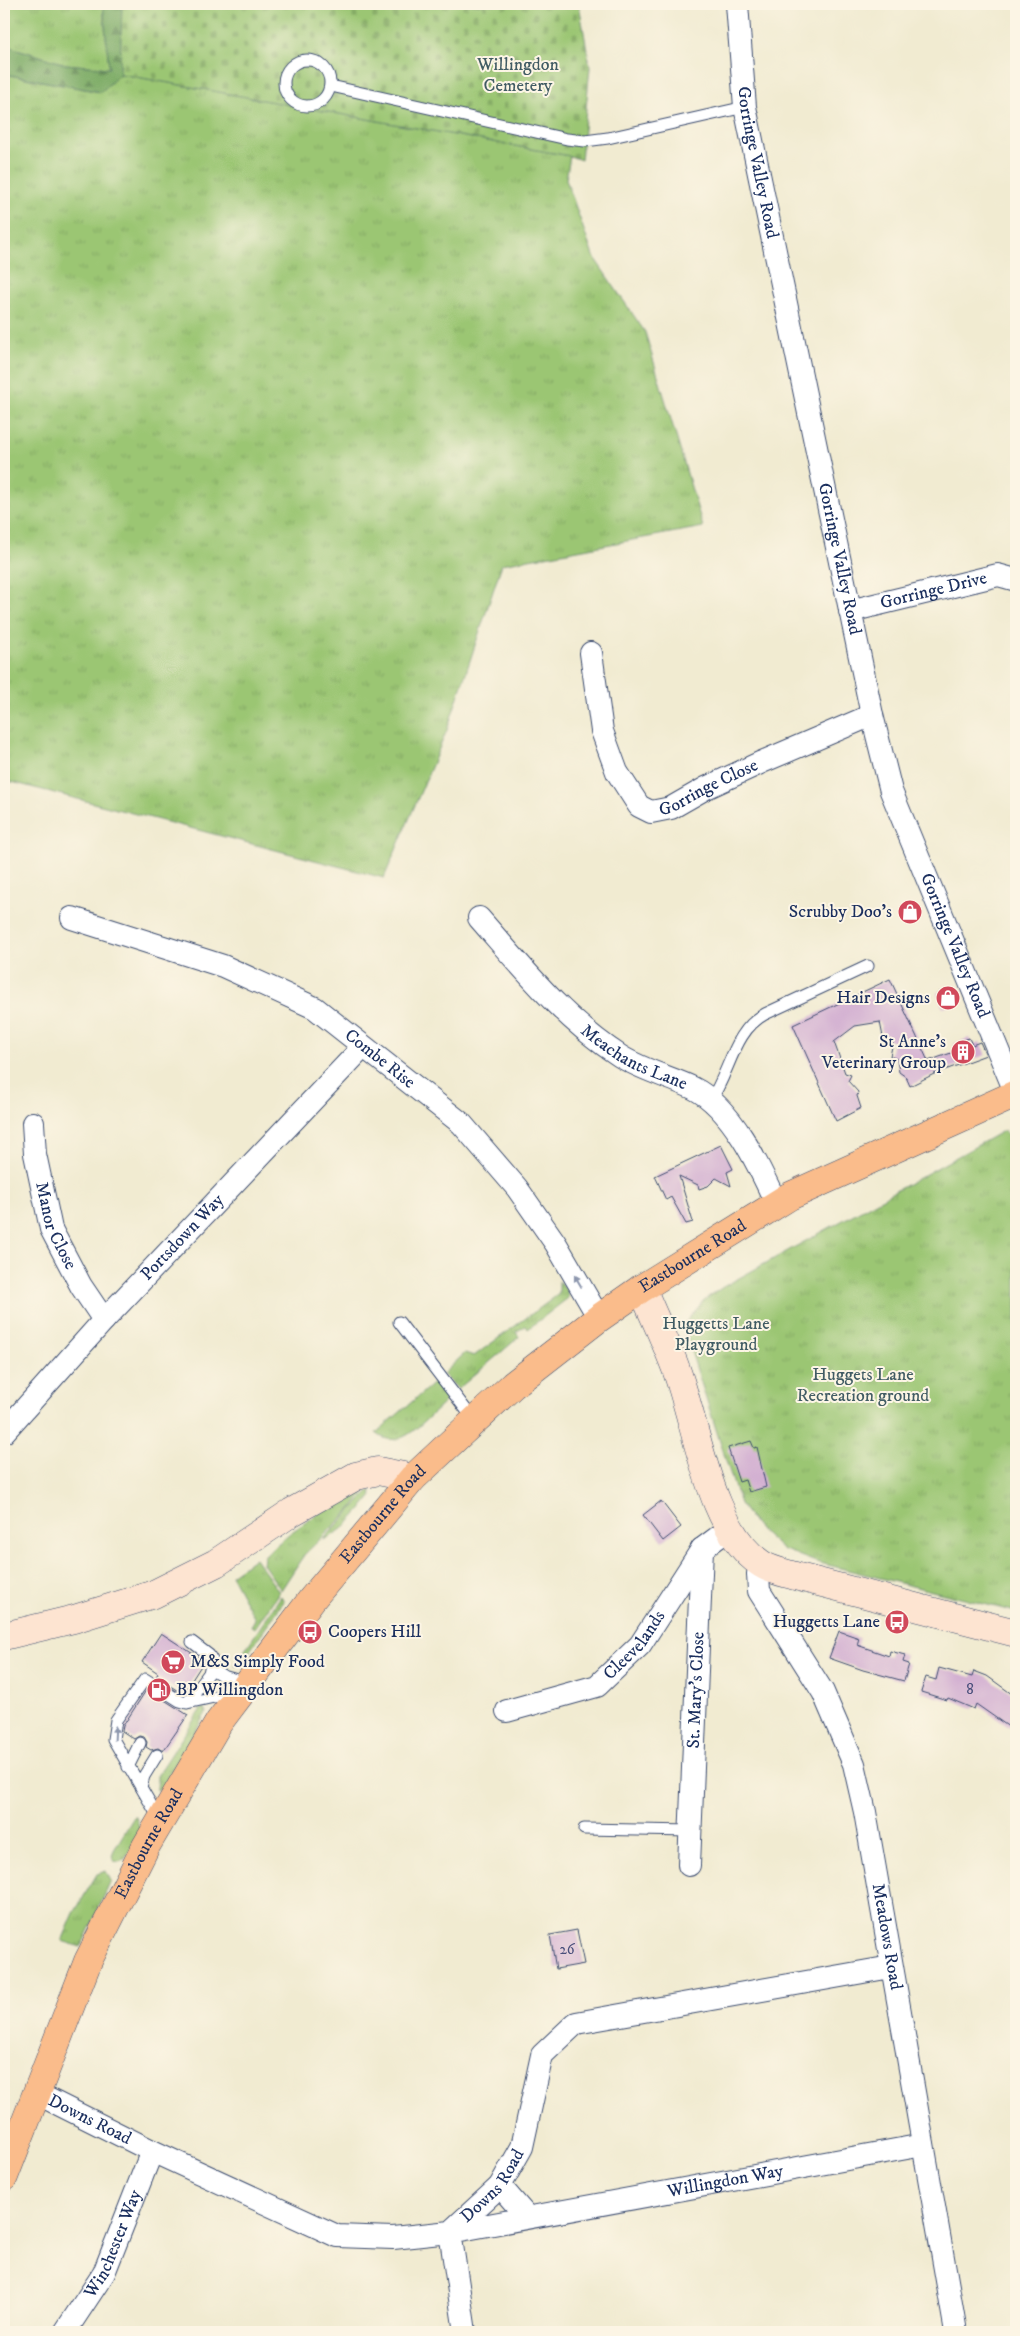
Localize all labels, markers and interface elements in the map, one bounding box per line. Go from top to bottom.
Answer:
park label: Willingdon Cemetery [476,54,560,97]
street label: Gorringe Valley Road [732,86,783,240]
street label: Gorringe Valley Road [813,481,866,637]
street label: Gorringe Drive [878,567,989,614]
street label: Gorringe Close [657,754,762,821]
street label: Gorringe Valley Road [915,870,994,1021]
shop icon: Scrubby Doo's [897,899,923,925]
place label: Scrubby Doo's [789,901,892,923]
shop icon: Hair Designs [935,985,961,1011]
place label: Hair Designs [836,987,930,1009]
street label: Meachants Lane [576,1020,691,1095]
street label: Combe Rise [340,1024,420,1094]
place label: St Anne's Veterinary Group [821,1031,946,1074]
building icon: St Anne's Veterinary Group [950,1039,976,1065]
street label: Manor Close [30,1180,81,1273]
street label: Portsdown Way [136,1189,229,1285]
street label: Eastbourne Road [635,1215,751,1298]
one-way arrow [573,1274,582,1287]
park label: Huggetts Lane Playground [662,1313,770,1356]
park label: Huggets Lane Recreation ground [797,1364,929,1407]
street label: Eastbourne Road [335,1460,431,1568]
street label: Cleevelands [599,1607,670,1685]
bus stop icon: Huggetts Lane [884,1609,910,1635]
place label: Huggetts Lane [773,1611,880,1633]
bus stop icon: Coopers Hill [297,1619,323,1645]
place label: Coopers Hill [328,1621,422,1643]
street label: St. Mary's Close [683,1631,710,1749]
supermarket icon: M&S Simply Food [160,1649,186,1675]
place label: M&S Simply Food [190,1651,325,1673]
fuel station icon: BP Willingdon [146,1677,172,1703]
place label: BP Willingdon [176,1679,284,1701]
house number: 8 [966,1680,974,1699]
one-way arrow [111,1724,119,1740]
street label: Eastbourne Road [110,1785,188,1903]
street label: Meadows Road [867,1882,907,1992]
house number: 26 [559,1940,576,1959]
street label: Downs Road [44,2090,135,2150]
street label: Downs Road [456,2145,530,2228]
street label: Willingdon Way [665,2160,785,2203]
street label: Winchester Way [79,2186,147,2303]

